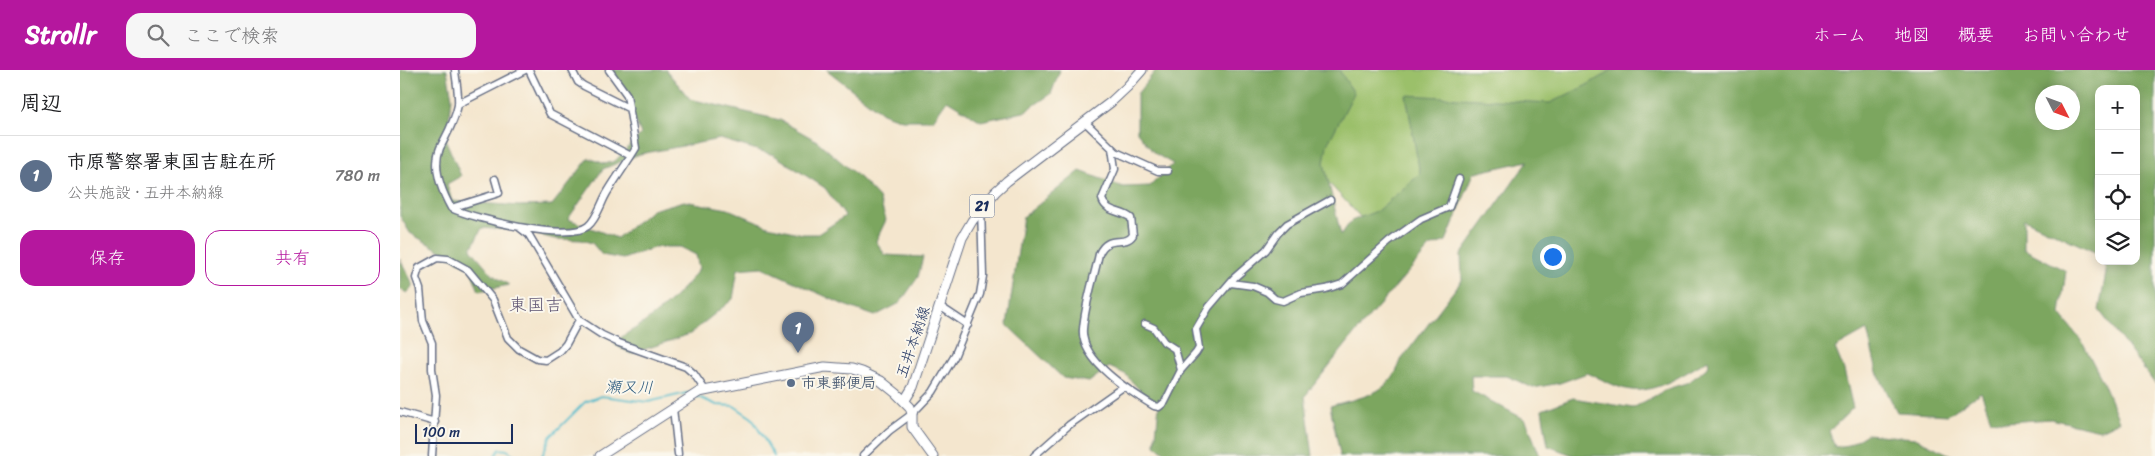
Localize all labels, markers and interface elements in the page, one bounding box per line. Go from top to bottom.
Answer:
search box [126,13,476,58]
text: Strollr [25,14,96,56]
text: ここで検索 [184,19,279,52]
text: ホーム [1813,19,1866,51]
text: 地図 [1894,19,1930,51]
text: 概要 [1958,19,1994,51]
text: お問い合わせ [2022,19,2130,51]
icon: search [144,21,172,49]
text: 周辺 [20,84,62,122]
north arrow [2035,85,2080,130]
map controls [2095,85,2140,265]
button: + [2095,85,2140,130]
button: − [2095,130,2140,175]
text: 市原警察署東国吉駐在所 [67,145,276,178]
text: 1 [33,161,39,190]
text: 780 m [335,161,380,190]
button: locate [2095,175,2140,220]
text: 公共施設 · 五井本納線 [67,178,224,207]
road number: 21 [970,194,994,218]
button: layers [2095,220,2140,265]
button: 保存 [20,230,195,286]
button: 共有 [205,230,380,286]
your location [1540,244,1566,270]
district label: 東国吉 [509,289,563,321]
street label: 五井本納線 [888,302,938,382]
pin: 1 [782,312,814,353]
place label: 市東郵便局 [801,370,876,396]
water label: 瀬又川 [605,372,653,402]
marker: 市東郵便局 [785,377,797,389]
text: 100 m [422,420,460,445]
scale bar [415,421,512,444]

